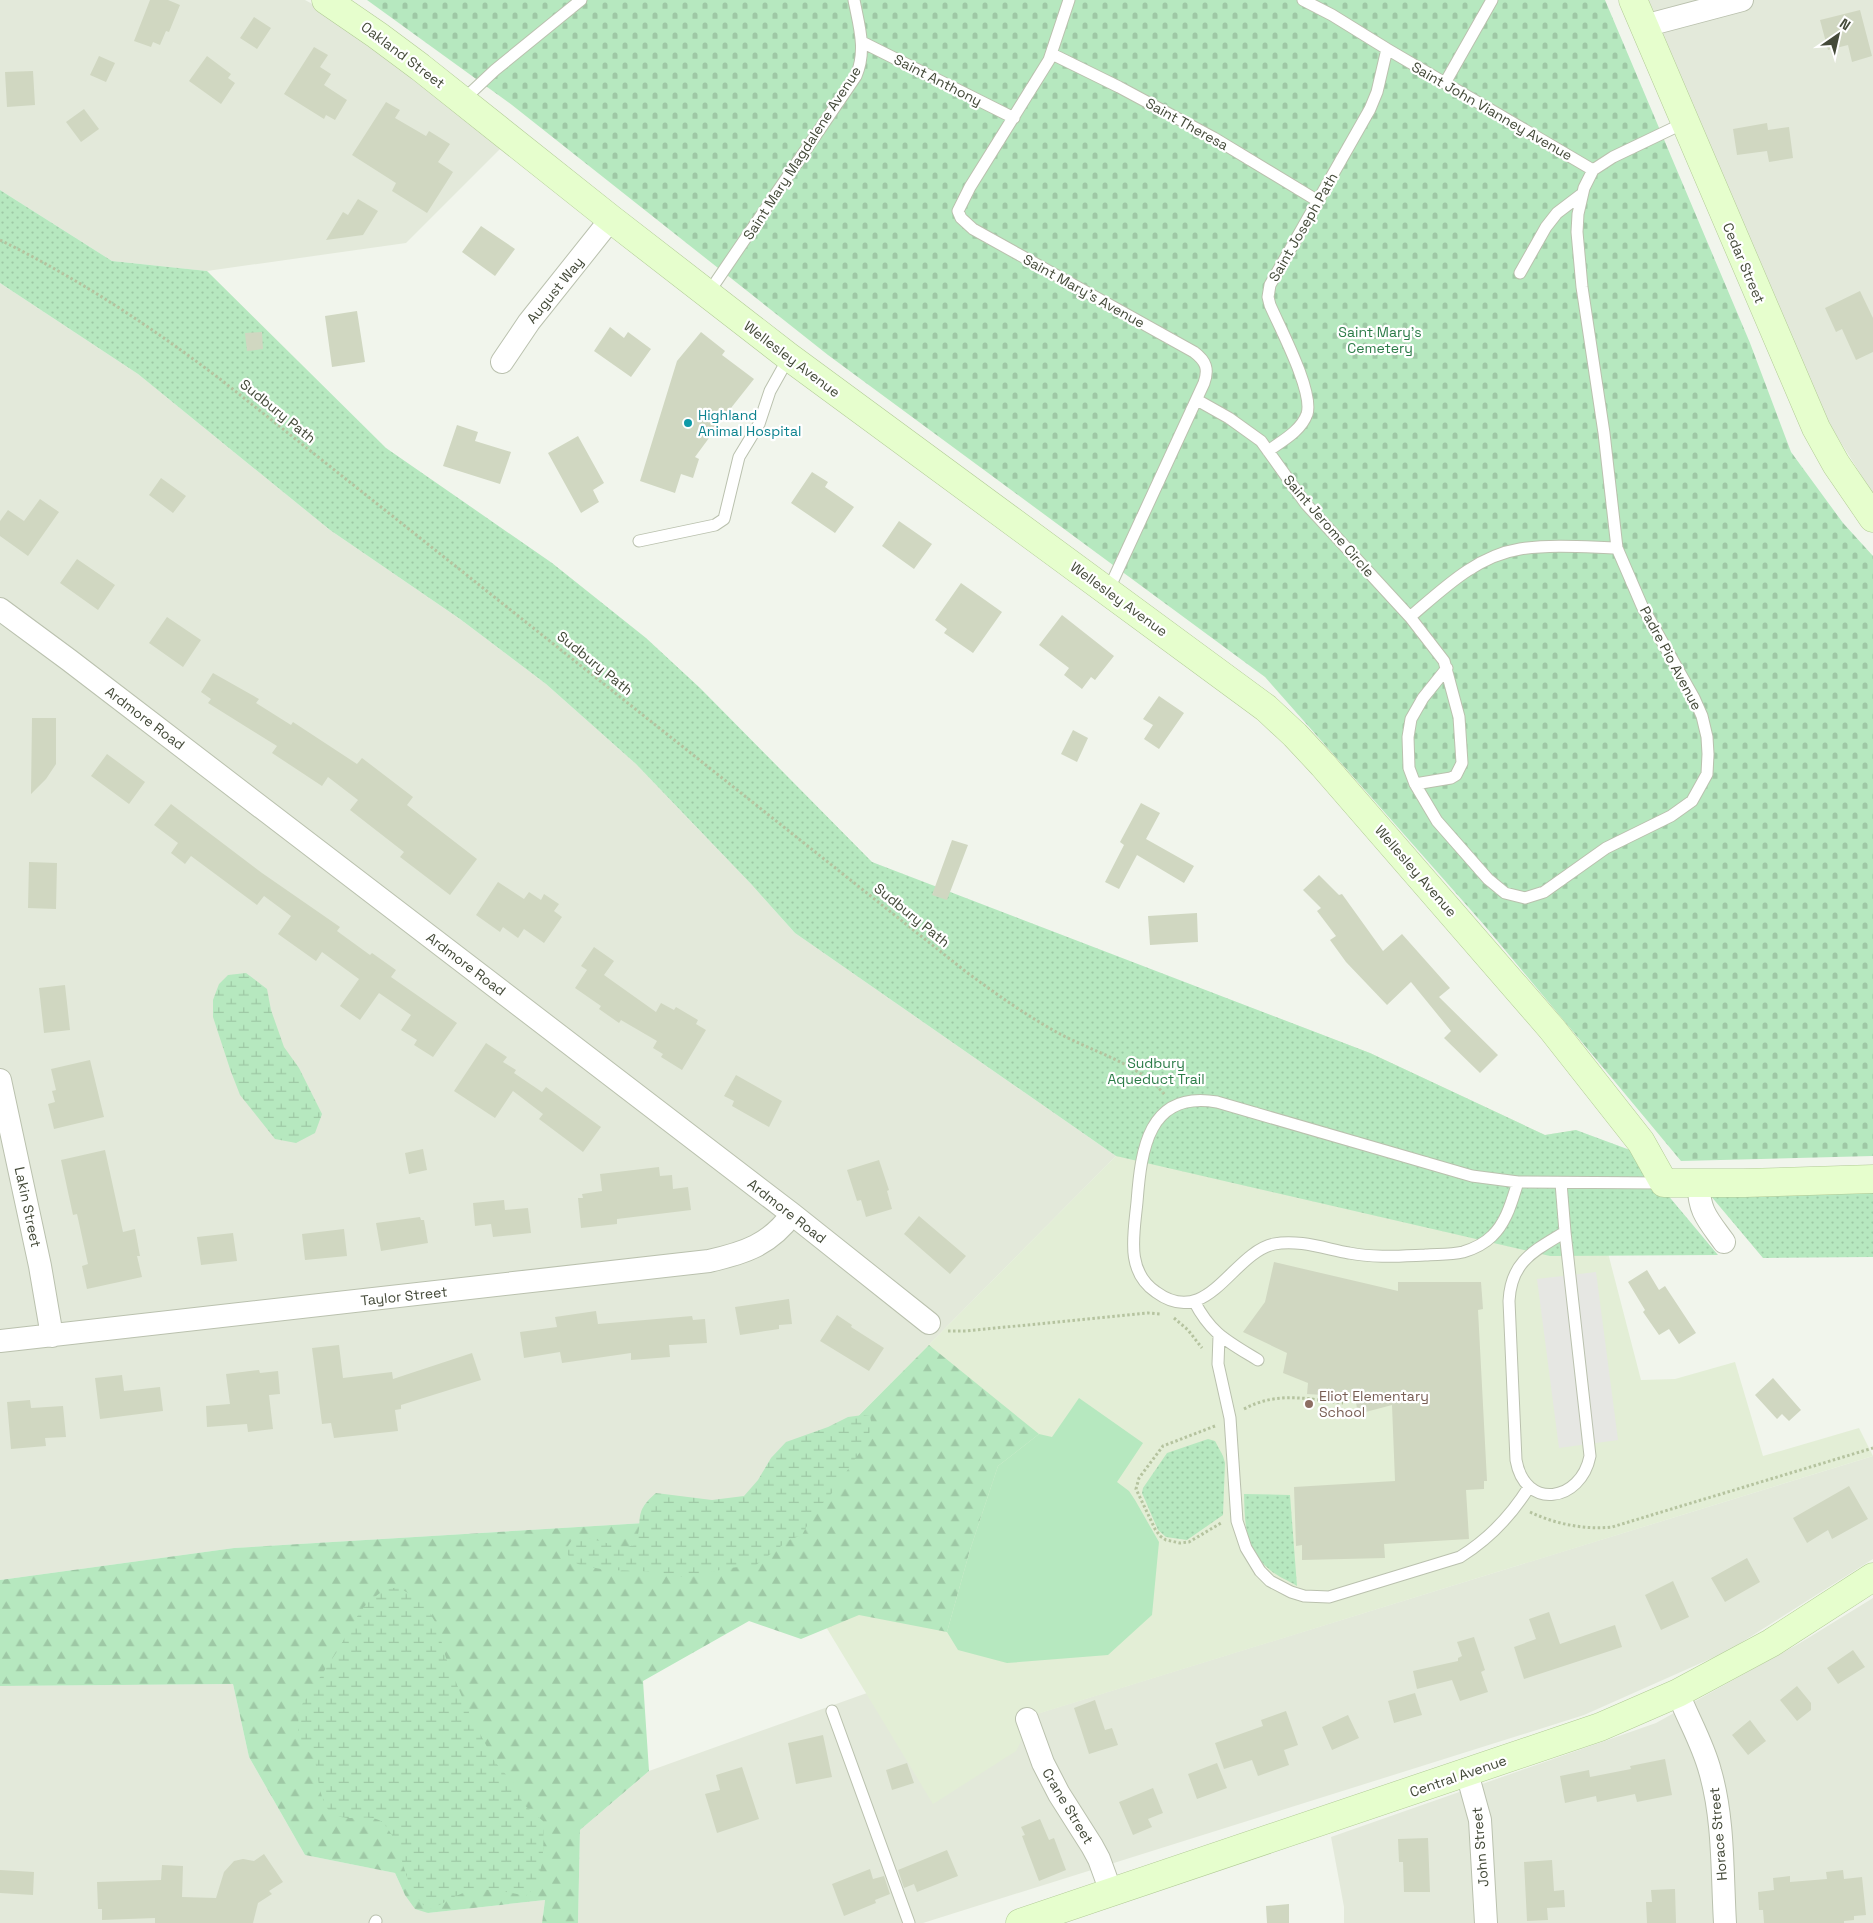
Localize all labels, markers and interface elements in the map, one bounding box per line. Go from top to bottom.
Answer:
north arrow [1813,10,1863,60]
text: N [1836,14,1854,34]
street label: Oakland Street [357,18,449,92]
street label: Saint Anthony [891,50,985,110]
street label: Saint John Vianney Avenue [1408,58,1576,164]
street label: Saint Mary Magdalene Avenue [739,63,865,243]
street label: Saint Theresa [1142,94,1232,154]
street label: Saint Joseph Path [1264,169,1342,285]
street label: Cedar Street [1719,220,1769,306]
street label: Saint Mary's Avenue [1020,250,1148,332]
street label: August Way [523,253,587,327]
street label: Wellesley Avenue [740,317,844,401]
park label: Saint Mary's Cemetery [1338,323,1422,357]
street label: Sudbury Path [237,375,319,447]
place label: Highland Animal Hospital [698,406,802,440]
marker: Highland Animal Hospital [682,417,694,429]
street label: Saint Jerome Circle [1280,471,1378,581]
street label: Wellesley Avenue [1067,558,1171,640]
street label: Padre Pio Avenue [1636,603,1706,713]
street label: Sudbury Path [554,627,636,699]
street label: Ardmore Road [102,682,188,754]
street label: Wellesley Avenue [1371,821,1461,921]
street label: Sudbury Path [871,879,953,951]
street label: Ardmore Road [423,928,509,1000]
park label: Sudbury Aqueduct Trail [1107,1054,1205,1088]
street label: Lakin Street [11,1165,45,1249]
street label: Ardmore Road [744,1175,830,1247]
street label: Taylor Street [360,1282,448,1310]
place label: Eliot Elementary School [1319,1387,1429,1421]
marker: Eliot Elementary School [1303,1398,1315,1410]
street label: Central Avenue [1407,1751,1509,1801]
street label: Crane Street [1038,1765,1098,1847]
street label: Horace Street [1705,1787,1731,1881]
street label: John Street [1468,1806,1492,1888]

